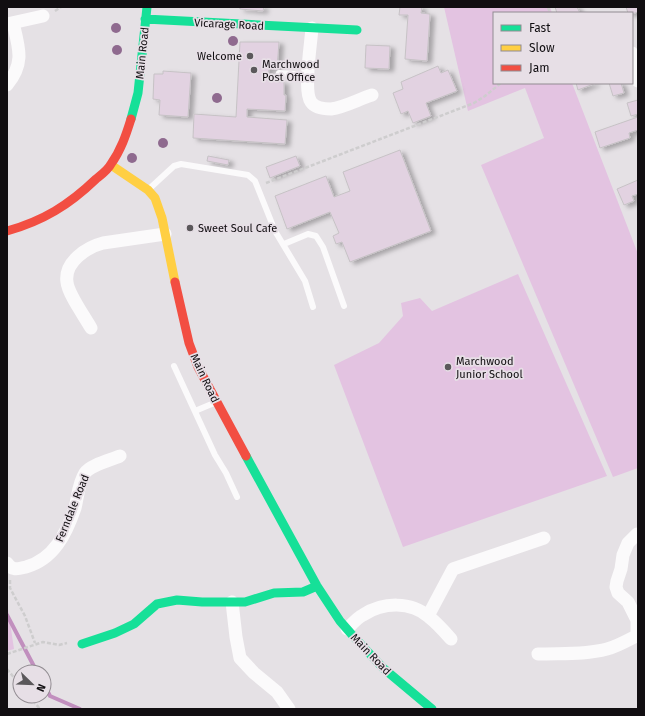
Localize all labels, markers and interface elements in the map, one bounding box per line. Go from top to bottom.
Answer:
legend [493,12,633,84]
street label: Vicarage Road [194,16,264,33]
text: Fast [529,21,551,35]
street label: Main Road [133,26,152,80]
text: Slow [529,41,555,55]
place label: Welcome [197,50,242,63]
marker: Welcome [245,51,255,61]
place label: Marchwood Post Office [262,58,319,84]
text: Jam [529,61,549,75]
marker: Marchwood Post Office [249,65,259,75]
place label: Sweet Soul Cafe [198,222,277,235]
marker: Sweet Soul Cafe [185,223,195,233]
street label: Main Road [188,352,222,405]
place label: Marchwood Junior School [456,355,523,381]
marker: Marchwood Junior School [443,362,453,372]
street label: Ferndale Road [53,473,92,544]
street label: Main Road [348,631,394,678]
north arrow [12,664,52,704]
text: N [33,682,48,694]

